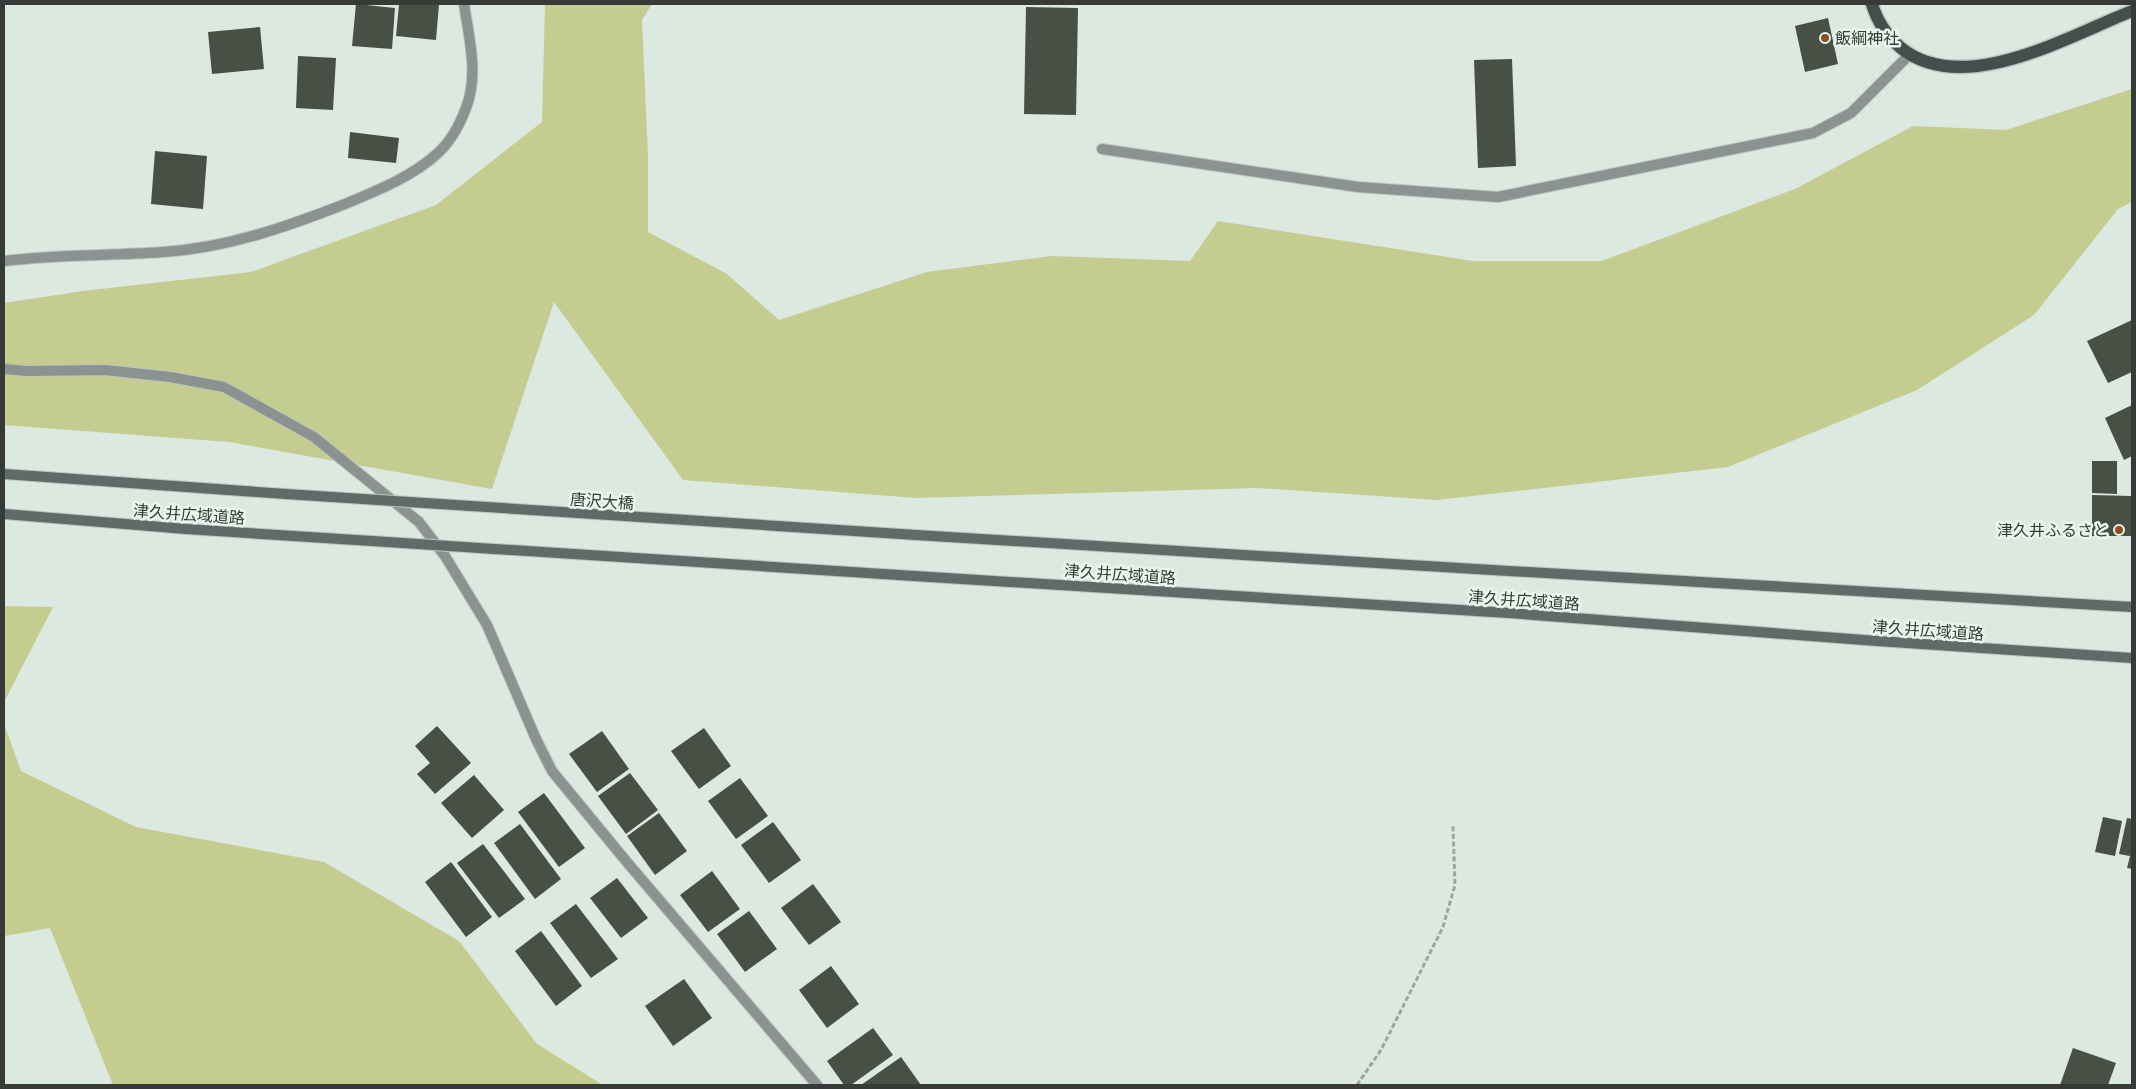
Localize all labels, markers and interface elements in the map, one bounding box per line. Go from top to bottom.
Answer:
place label: 飯綱神社 [1835,27,1899,49]
marker: 飯綱神社 [1819,32,1831,44]
street label: 唐沢大橋 [569,488,635,514]
street label: 津久井広域道路 [132,499,246,529]
place label: 津久井ふるさと [1997,519,2109,541]
marker: 津久井ふるさと [2113,524,2125,536]
street label: 津久井広域道路 [1063,559,1177,589]
street label: 津久井広域道路 [1467,585,1581,615]
street label: 津久井広域道路 [1871,615,1985,645]

